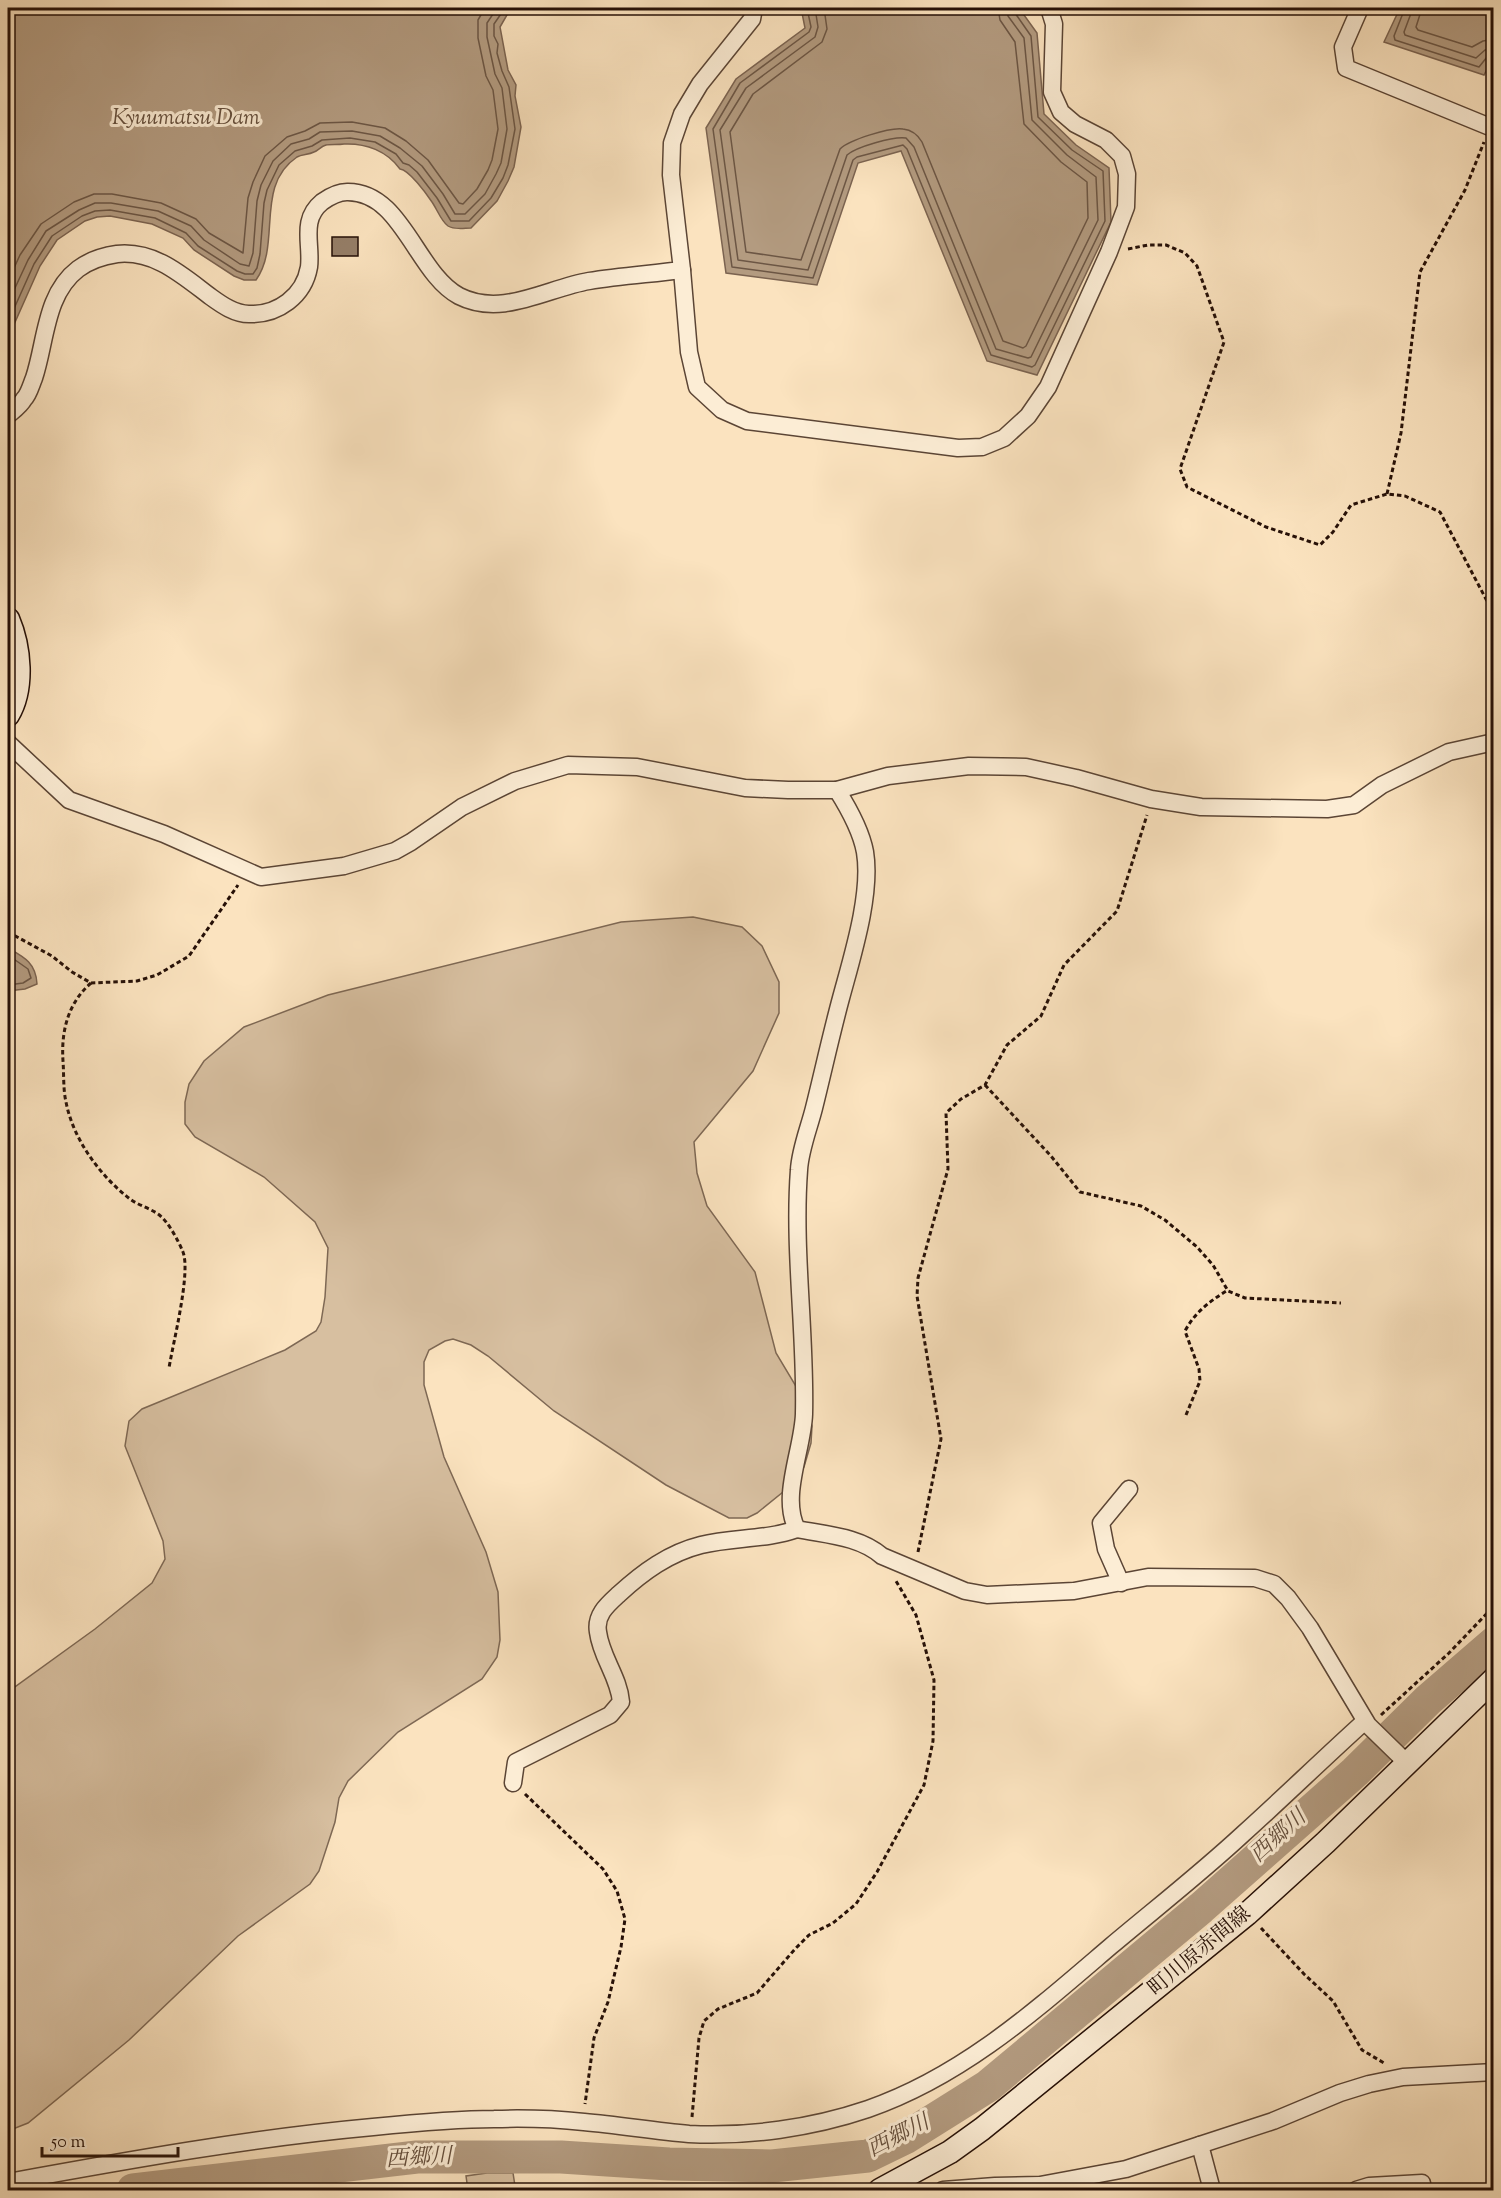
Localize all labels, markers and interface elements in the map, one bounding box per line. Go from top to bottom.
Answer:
water label: Kyuumatsu Dam [112,103,260,135]
water label: 西郷川 [1244,1802,1316,1871]
street label: 町川原赤間線 [1142,1900,1258,2004]
water label: 西郷川 [862,2107,937,2166]
scale bar [42,2120,178,2158]
text: 50 m [50,2130,86,2156]
water label: 西郷川 [385,2141,455,2177]

